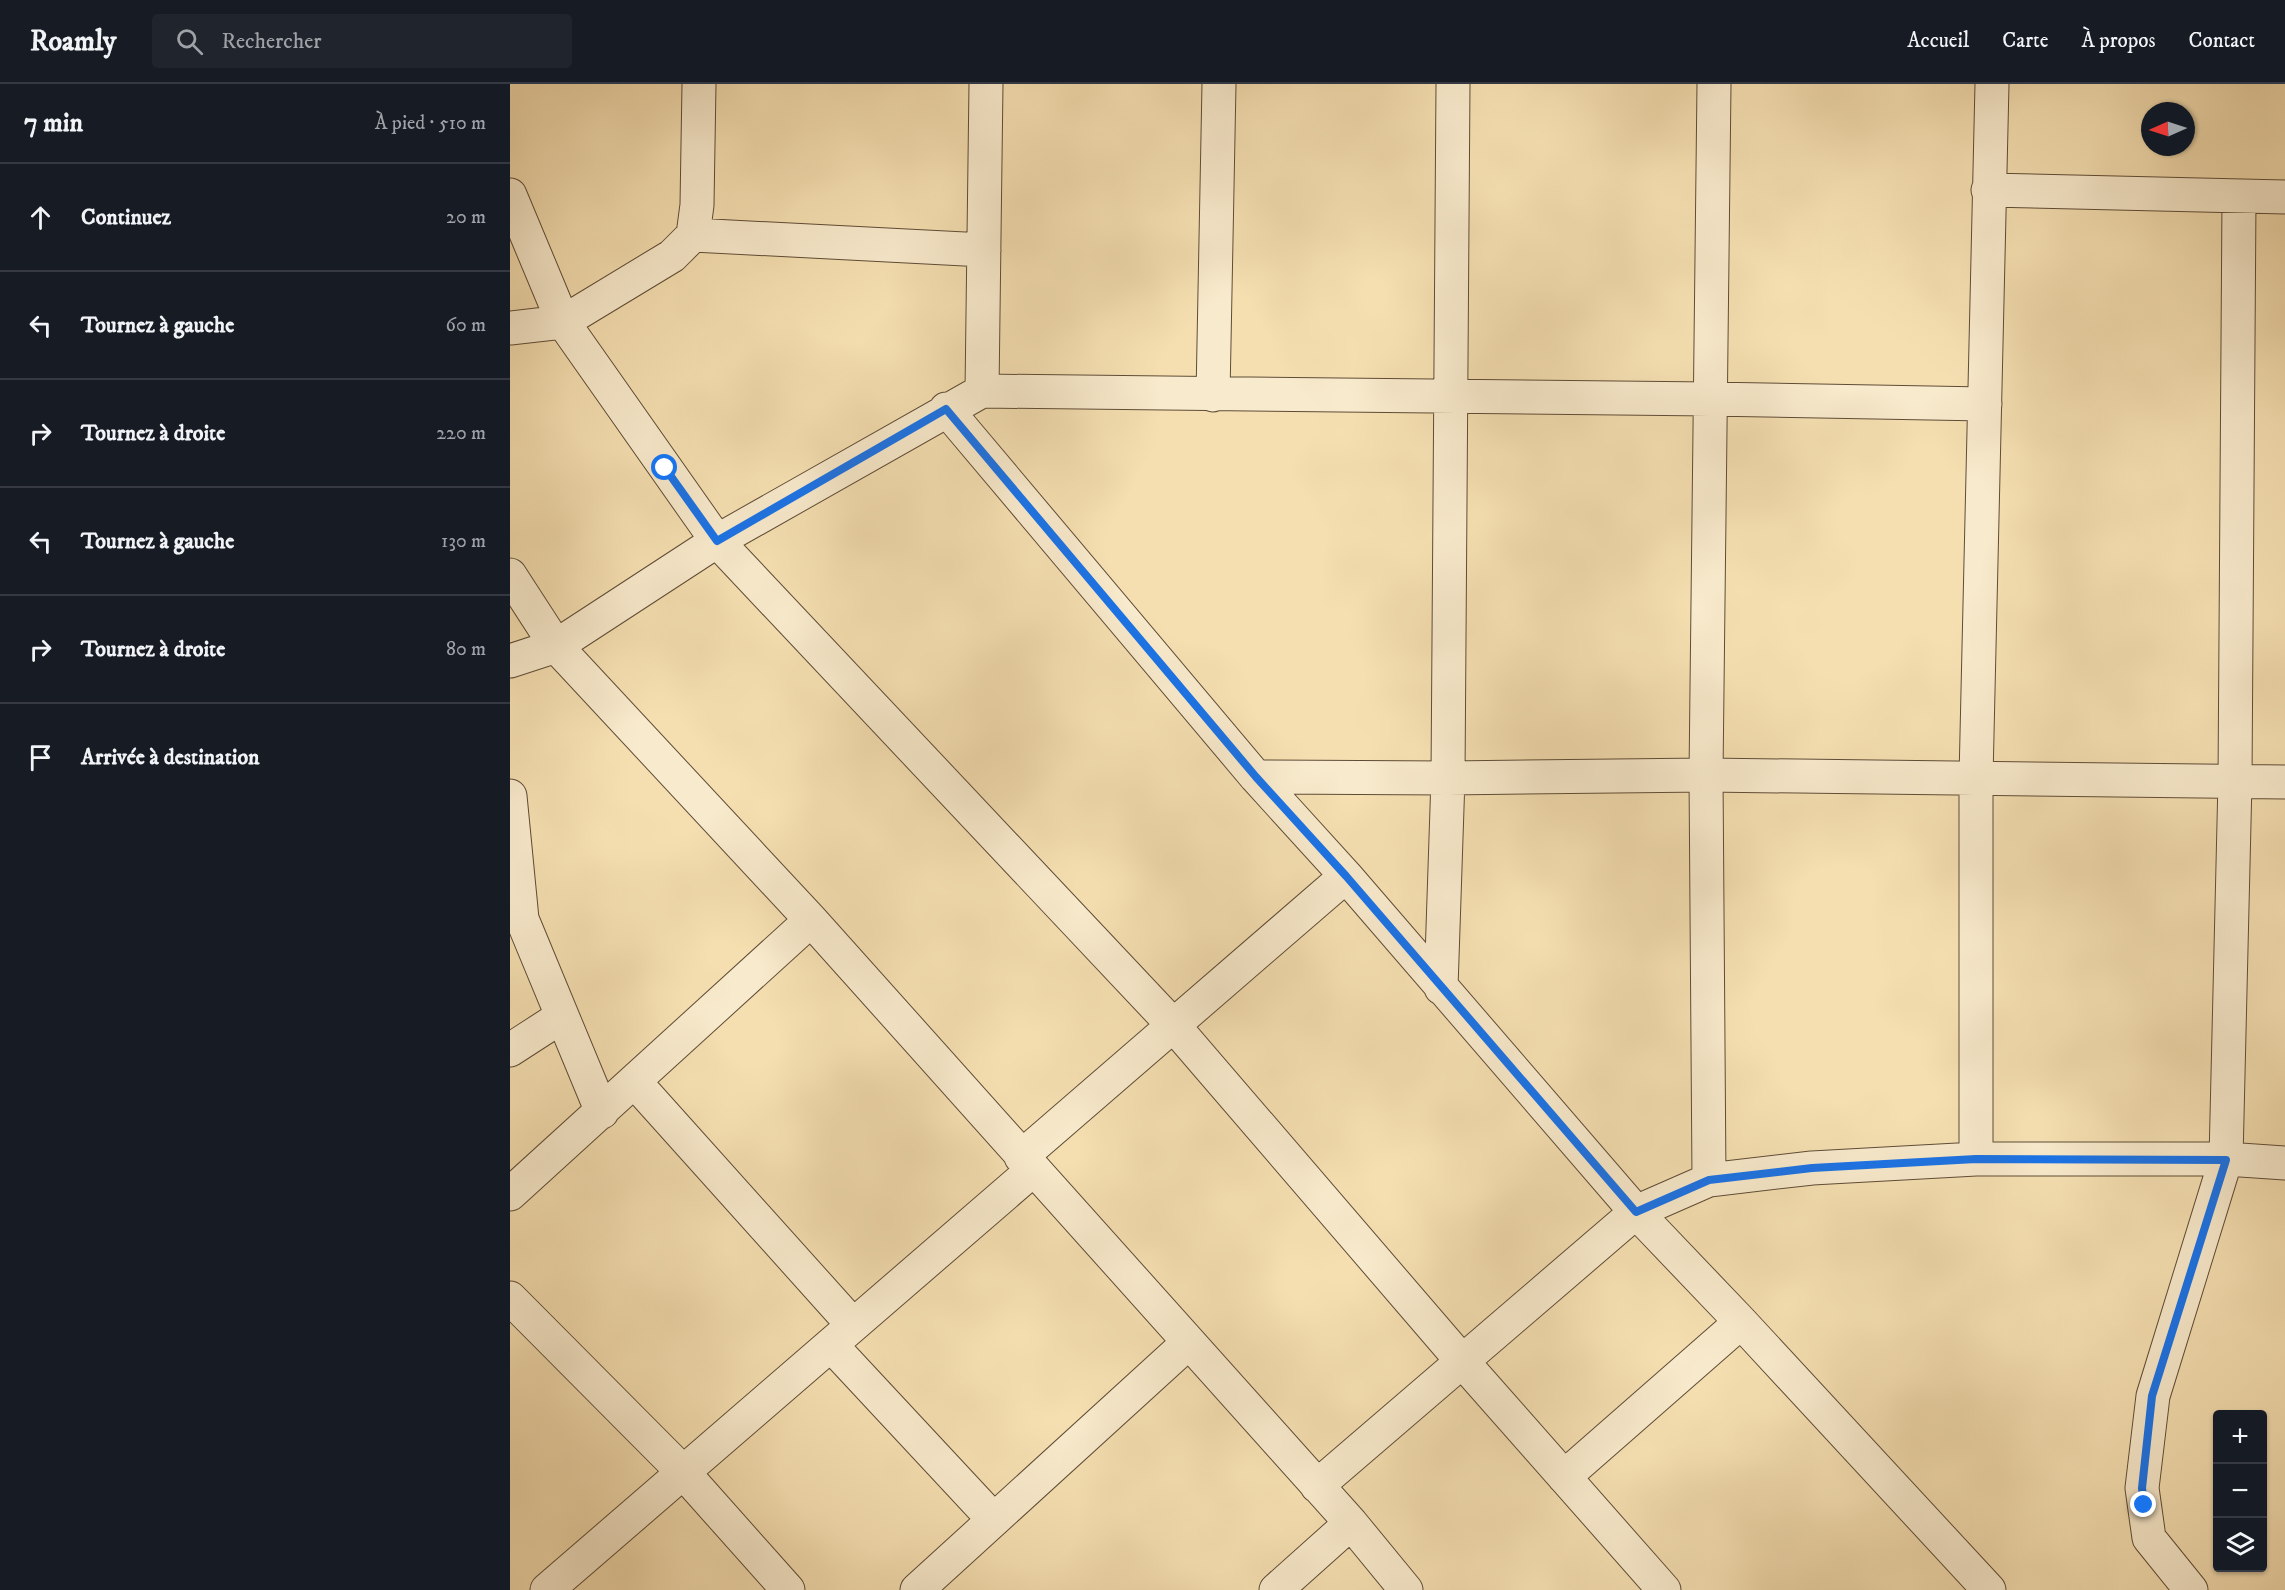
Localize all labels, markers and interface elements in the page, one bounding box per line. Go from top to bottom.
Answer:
search box [152,14,572,68]
text: Roamly [30,24,116,59]
icon: search [173,25,206,58]
text: Rechercher [221,28,321,55]
text: Accueil [1907,28,1969,54]
text: Carte [2002,28,2048,54]
text: À propos [2081,28,2156,54]
text: Contact [2189,28,2255,54]
north arrow [2141,102,2195,156]
text: 7 min [24,107,83,140]
text: À pied · 510 m [375,111,486,136]
icon: ahead [24,201,57,234]
text: Continuez [81,204,171,231]
text: 20 m [446,205,486,230]
icon: left [24,309,57,342]
text: Tournez à gauche [81,312,234,339]
text: 60 m [446,313,486,338]
icon: right [24,417,57,450]
text: Tournez à droite [81,420,225,447]
text: 220 m [436,421,486,446]
route start [651,454,677,480]
icon: left [24,525,57,558]
text: Tournez à gauche [81,528,234,555]
text: 130 m [441,529,486,554]
icon: right [24,633,57,666]
text: Tournez à droite [81,636,225,663]
text: 80 m [446,637,486,662]
icon: arrive [24,741,57,774]
text: Arrivée à destination [81,744,260,771]
map controls [2213,1410,2267,1572]
button: + [2213,1410,2267,1464]
button: − [2213,1464,2267,1518]
route end [2130,1491,2156,1517]
button: layers [2213,1518,2267,1572]

